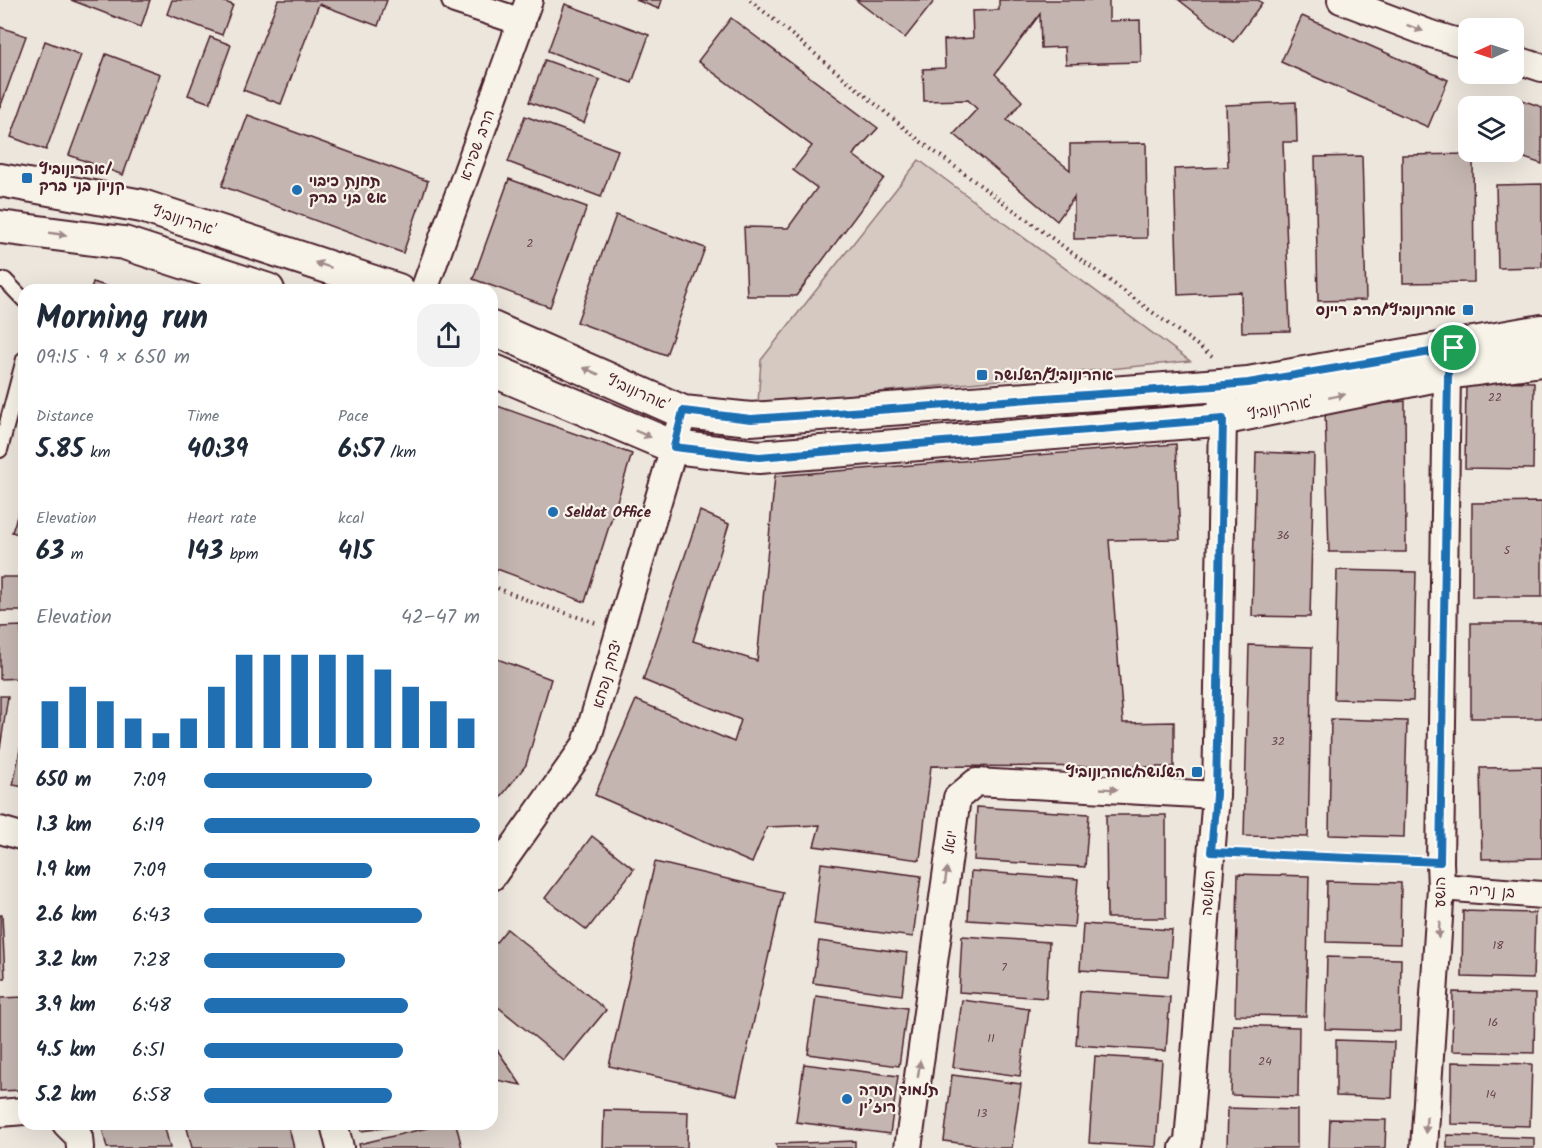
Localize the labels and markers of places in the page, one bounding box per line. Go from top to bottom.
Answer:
place label: אהרונוביץ/ קניון בני ברק [39,158,125,199]
place label: תחנת כיבוי אש בני ברק [309,170,387,211]
marker: אהרונוביץ/ קניון בני ברק [20,171,34,185]
marker: תחנת כיבוי אש בני ברק [290,183,304,197]
place label: אהרונוביץ׳/הרב ריינס [1316,299,1456,323]
marker: אהרונוביץ׳/הרב ריינס [1461,303,1475,317]
pin [1428,322,1479,373]
place label: אהרונוביץ/השלושה [994,364,1113,388]
marker: אהרונוביץ/השלושה [975,368,989,382]
place label: Seldat Office [565,501,652,525]
marker: Seldat Office [546,505,560,519]
place label: השלושה/אהרונוביץ [1066,761,1185,785]
marker: השלושה/אהרונוביץ [1190,765,1204,779]
place label: תלמוד תורה רוז’ין [859,1079,939,1120]
marker: תלמוד תורה רוז’ין [840,1092,854,1106]

